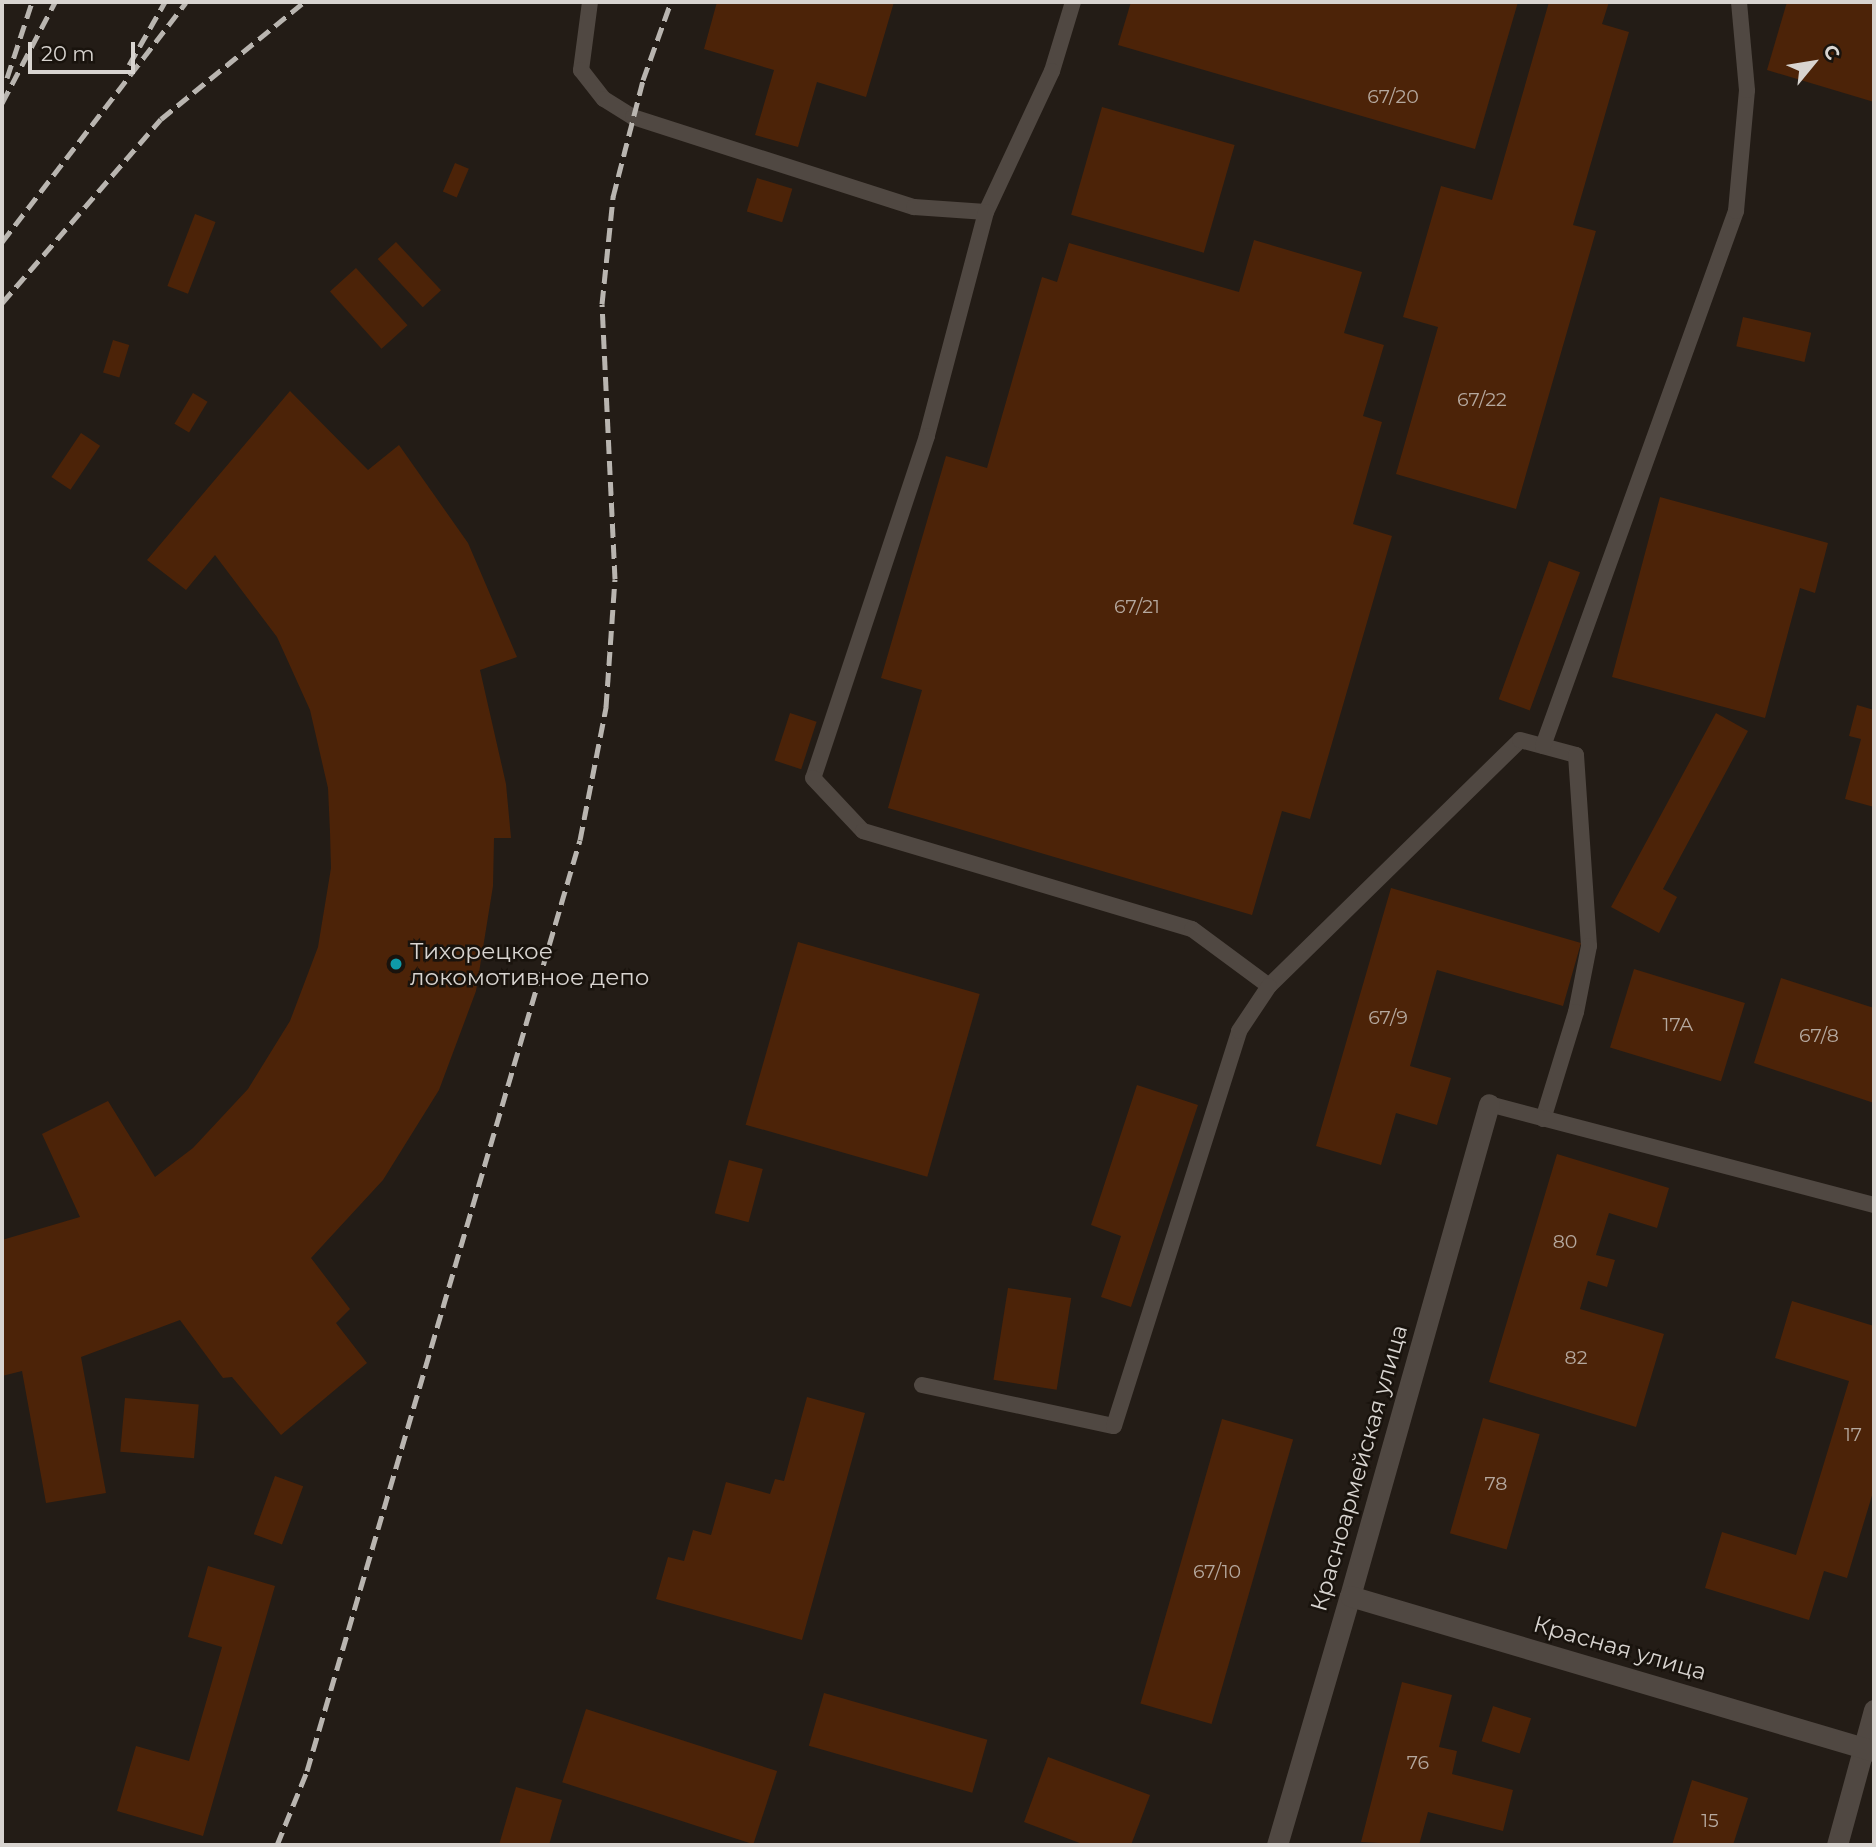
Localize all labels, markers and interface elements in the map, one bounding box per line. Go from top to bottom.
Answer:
scale bar [32,28,138,72]
north arrow [1778,28,1848,98]
text: 20 m [41,41,95,66]
text: С [1818,41,1845,64]
house number: 67/20 [1367,86,1419,108]
house number: 67/22 [1457,389,1507,411]
house number: 67/21 [1114,596,1160,618]
place label: Тихорецкое локомотивное депо [410,937,649,991]
marker: Тихорецкое локомотивное депо [388,956,404,972]
house number: 67/9 [1368,1007,1408,1029]
house number: 17А [1663,1014,1693,1036]
house number: 67/8 [1799,1025,1839,1047]
house number: 80 [1553,1231,1577,1253]
street label: Красноармейская улица [1305,1322,1413,1614]
house number: 82 [1565,1347,1587,1369]
house number: 17 [1844,1424,1862,1446]
house number: 78 [1485,1473,1507,1495]
house number: 67/10 [1193,1561,1241,1583]
street label: Красная улица [1530,1610,1710,1686]
house number: 76 [1407,1752,1429,1774]
house number: 15 [1701,1810,1719,1832]

